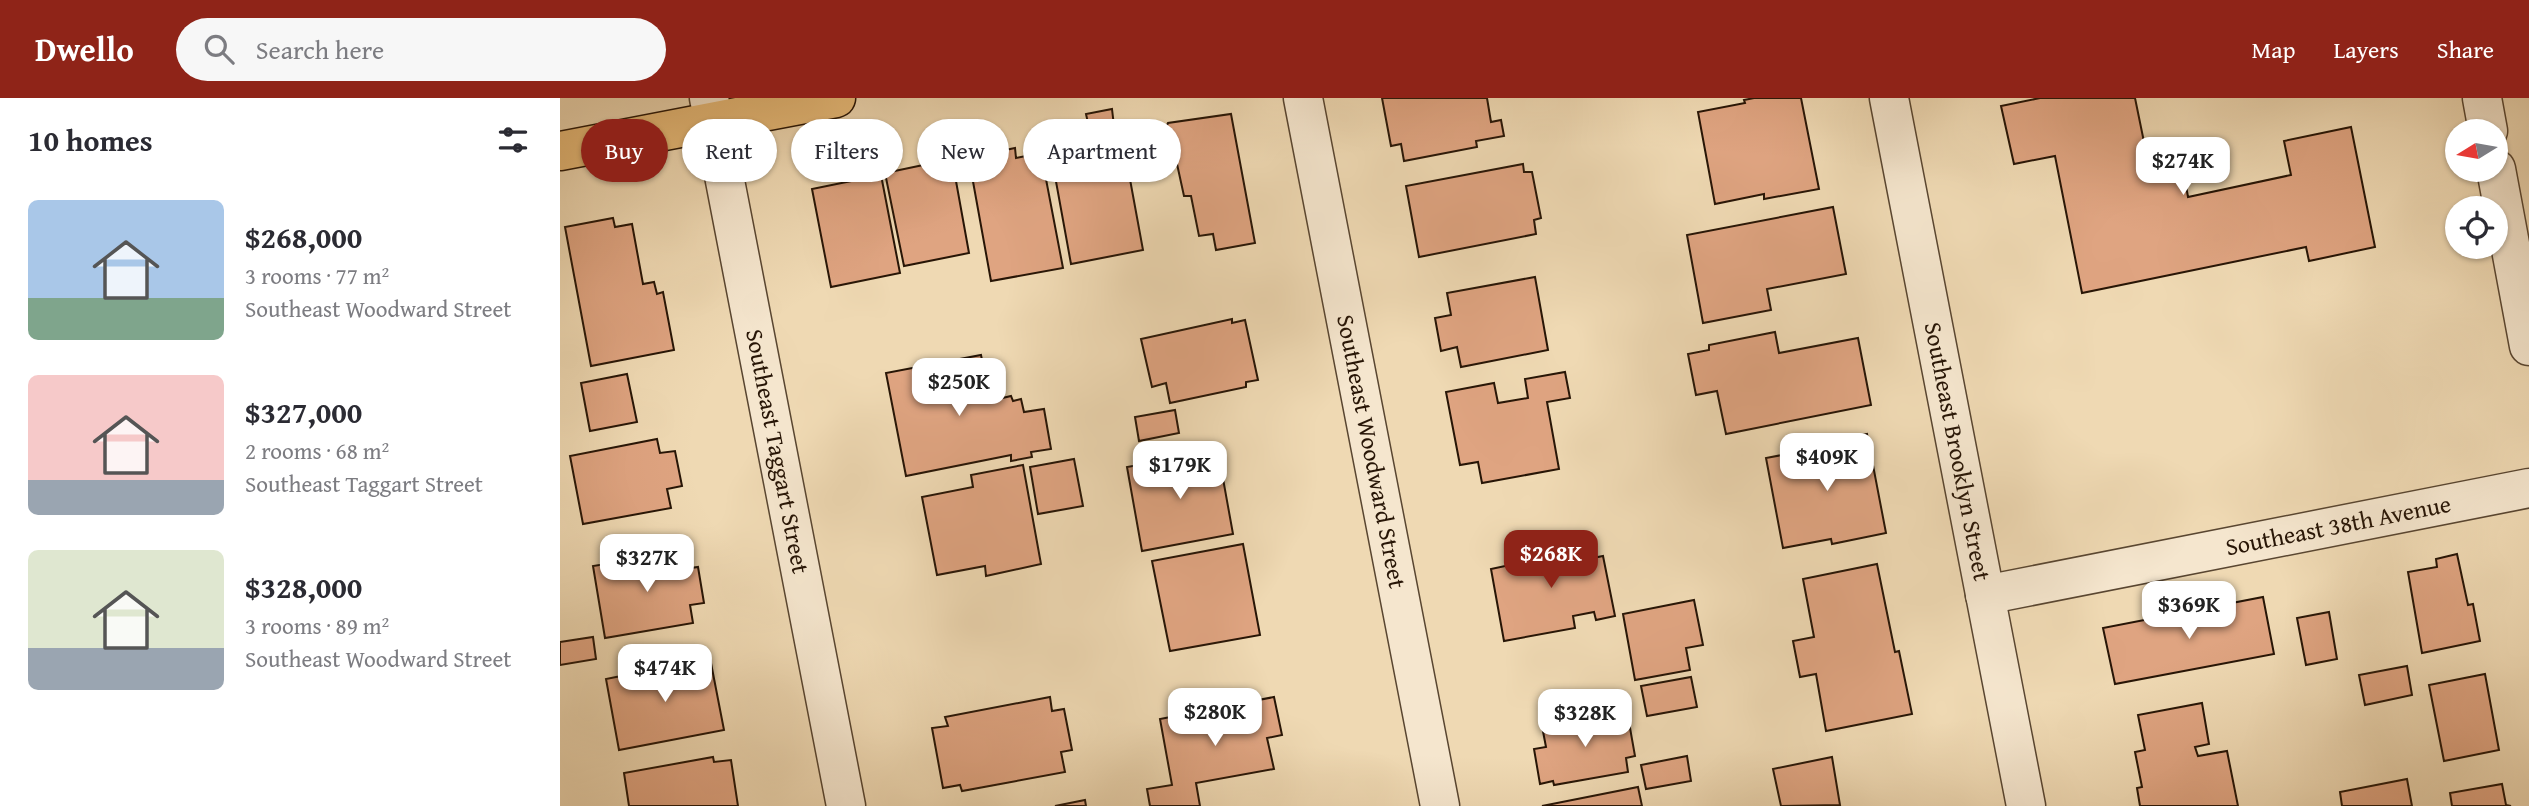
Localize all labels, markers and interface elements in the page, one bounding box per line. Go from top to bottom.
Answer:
search box [176,18,666,81]
text: Dwello [35,25,134,73]
icon: search [200,30,238,68]
text: Search here [256,30,384,69]
text: Map [2252,32,2295,67]
text: Layers [2333,32,2399,67]
text: Share [2437,32,2494,67]
text: 10 homes [28,118,153,162]
chip: Buy [581,119,668,182]
chip: Rent [682,119,777,182]
chip: Filters [791,119,903,182]
chip: New [917,119,1009,182]
chip: Apartment [1023,119,1181,182]
north arrow [2445,119,2508,182]
map controls [2445,119,2508,259]
icon: filters [494,121,532,159]
pin: $274K [2134,138,2232,197]
text: $274K [2152,143,2214,176]
button: locate [2445,196,2508,259]
text: $268,000 [245,215,362,259]
icon: home [84,228,168,312]
text: 3 rooms · 77 m² [245,259,389,292]
text: Southeast Woodward Street [245,292,511,325]
street label: Southeast Woodward Street [1328,311,1416,592]
street label: Southeast Brooklyn Street [1916,319,2000,584]
street label: Southeast Taggart Street [737,326,819,577]
pin: $250K [910,358,1008,418]
text: $250K [928,364,990,397]
text: $327,000 [245,390,362,434]
icon: home [84,403,168,487]
text: 2 rooms · 68 m² [245,434,389,467]
pin: $409K [1778,434,1876,493]
text: $409K [1796,439,1858,472]
pin: $179K [1131,442,1229,501]
text: $179K [1149,447,1211,480]
text: Southeast Taggart Street [245,467,483,500]
street label: Southeast 38th Avenue [2222,486,2454,564]
pin: $268K [1502,531,1600,590]
pin: $327K [598,534,696,594]
text: $268K [1520,536,1582,569]
text: $327K [616,540,678,573]
text: $328,000 [245,565,362,609]
icon: home [84,578,168,662]
pin: $369K [2140,582,2238,641]
text: $369K [2158,587,2220,620]
text: 3 rooms · 89 m² [245,609,389,642]
text: Southeast Woodward Street [245,642,511,675]
pin: $474K [616,644,714,704]
text: $474K [634,650,696,683]
pin: $280K [1166,688,1264,748]
pin: $328K [1536,690,1634,749]
text: $280K [1184,694,1246,727]
text: $328K [1554,695,1616,728]

